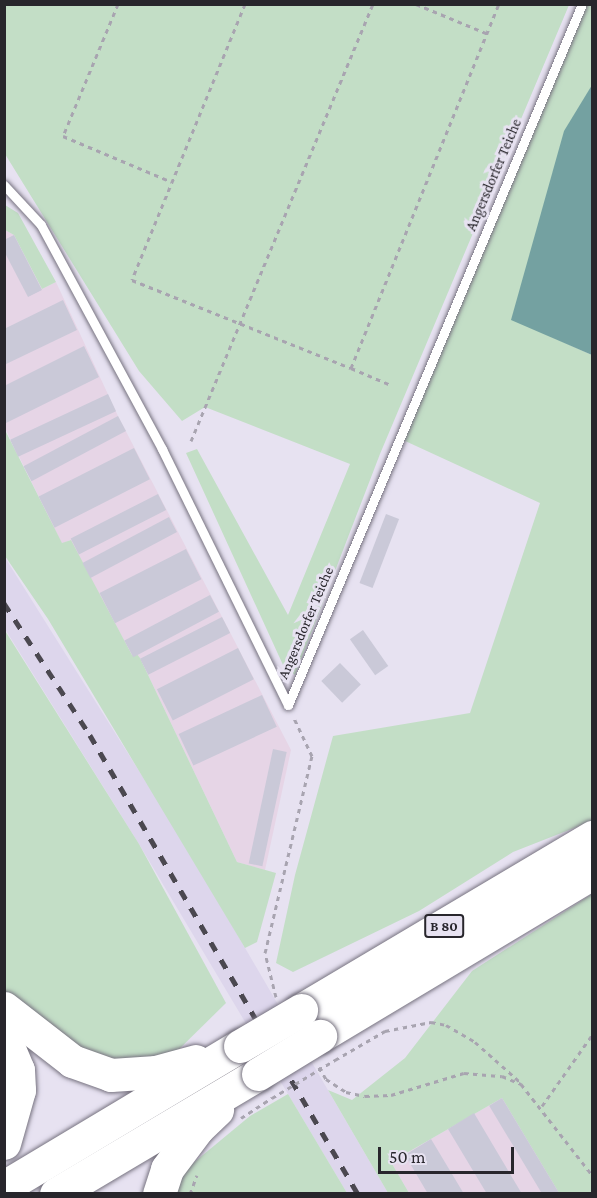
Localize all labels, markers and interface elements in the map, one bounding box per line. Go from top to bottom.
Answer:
street label: Angersdorfer Teiche [462,116,526,234]
street label: Angersdorfer Teiche [274,564,338,682]
road number: B 80 [423,915,465,937]
scale bar [381,1135,518,1173]
text: 50 m [389,1147,426,1167]

